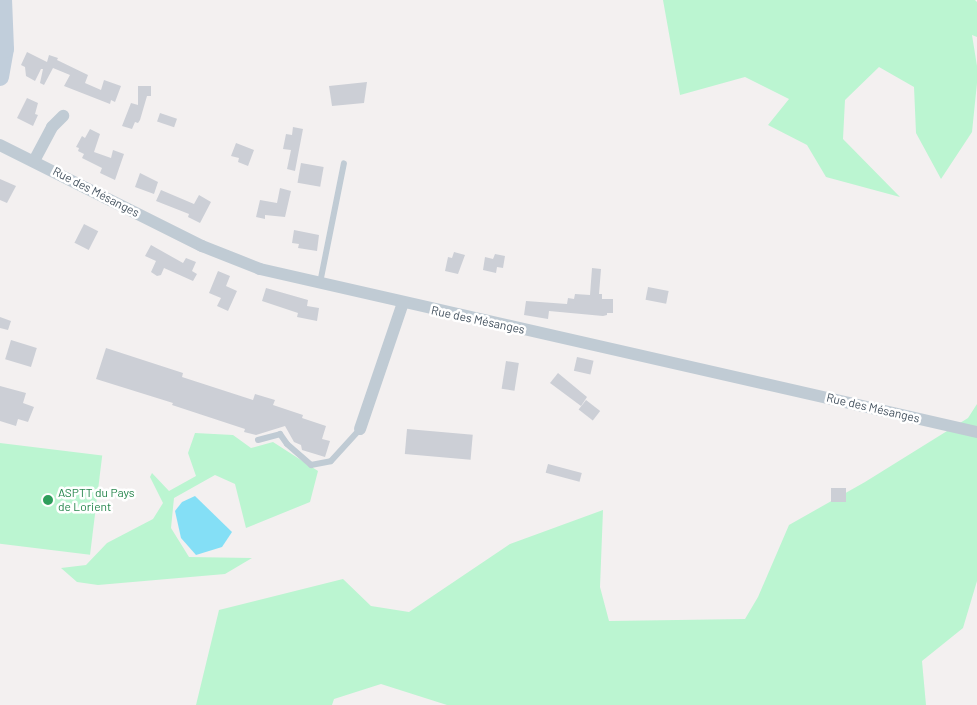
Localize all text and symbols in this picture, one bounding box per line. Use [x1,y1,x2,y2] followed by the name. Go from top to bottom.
[50,164,142,220] street label: Rue des Mésanges
[430,303,526,337] street label: Rue des Mésanges
[825,390,921,426] street label: Rue des Mésanges
[58,486,134,514] place label: ASPTT du Pays de Lorient
[42,494,54,506] marker: ASPTT du Pays de Lorient

